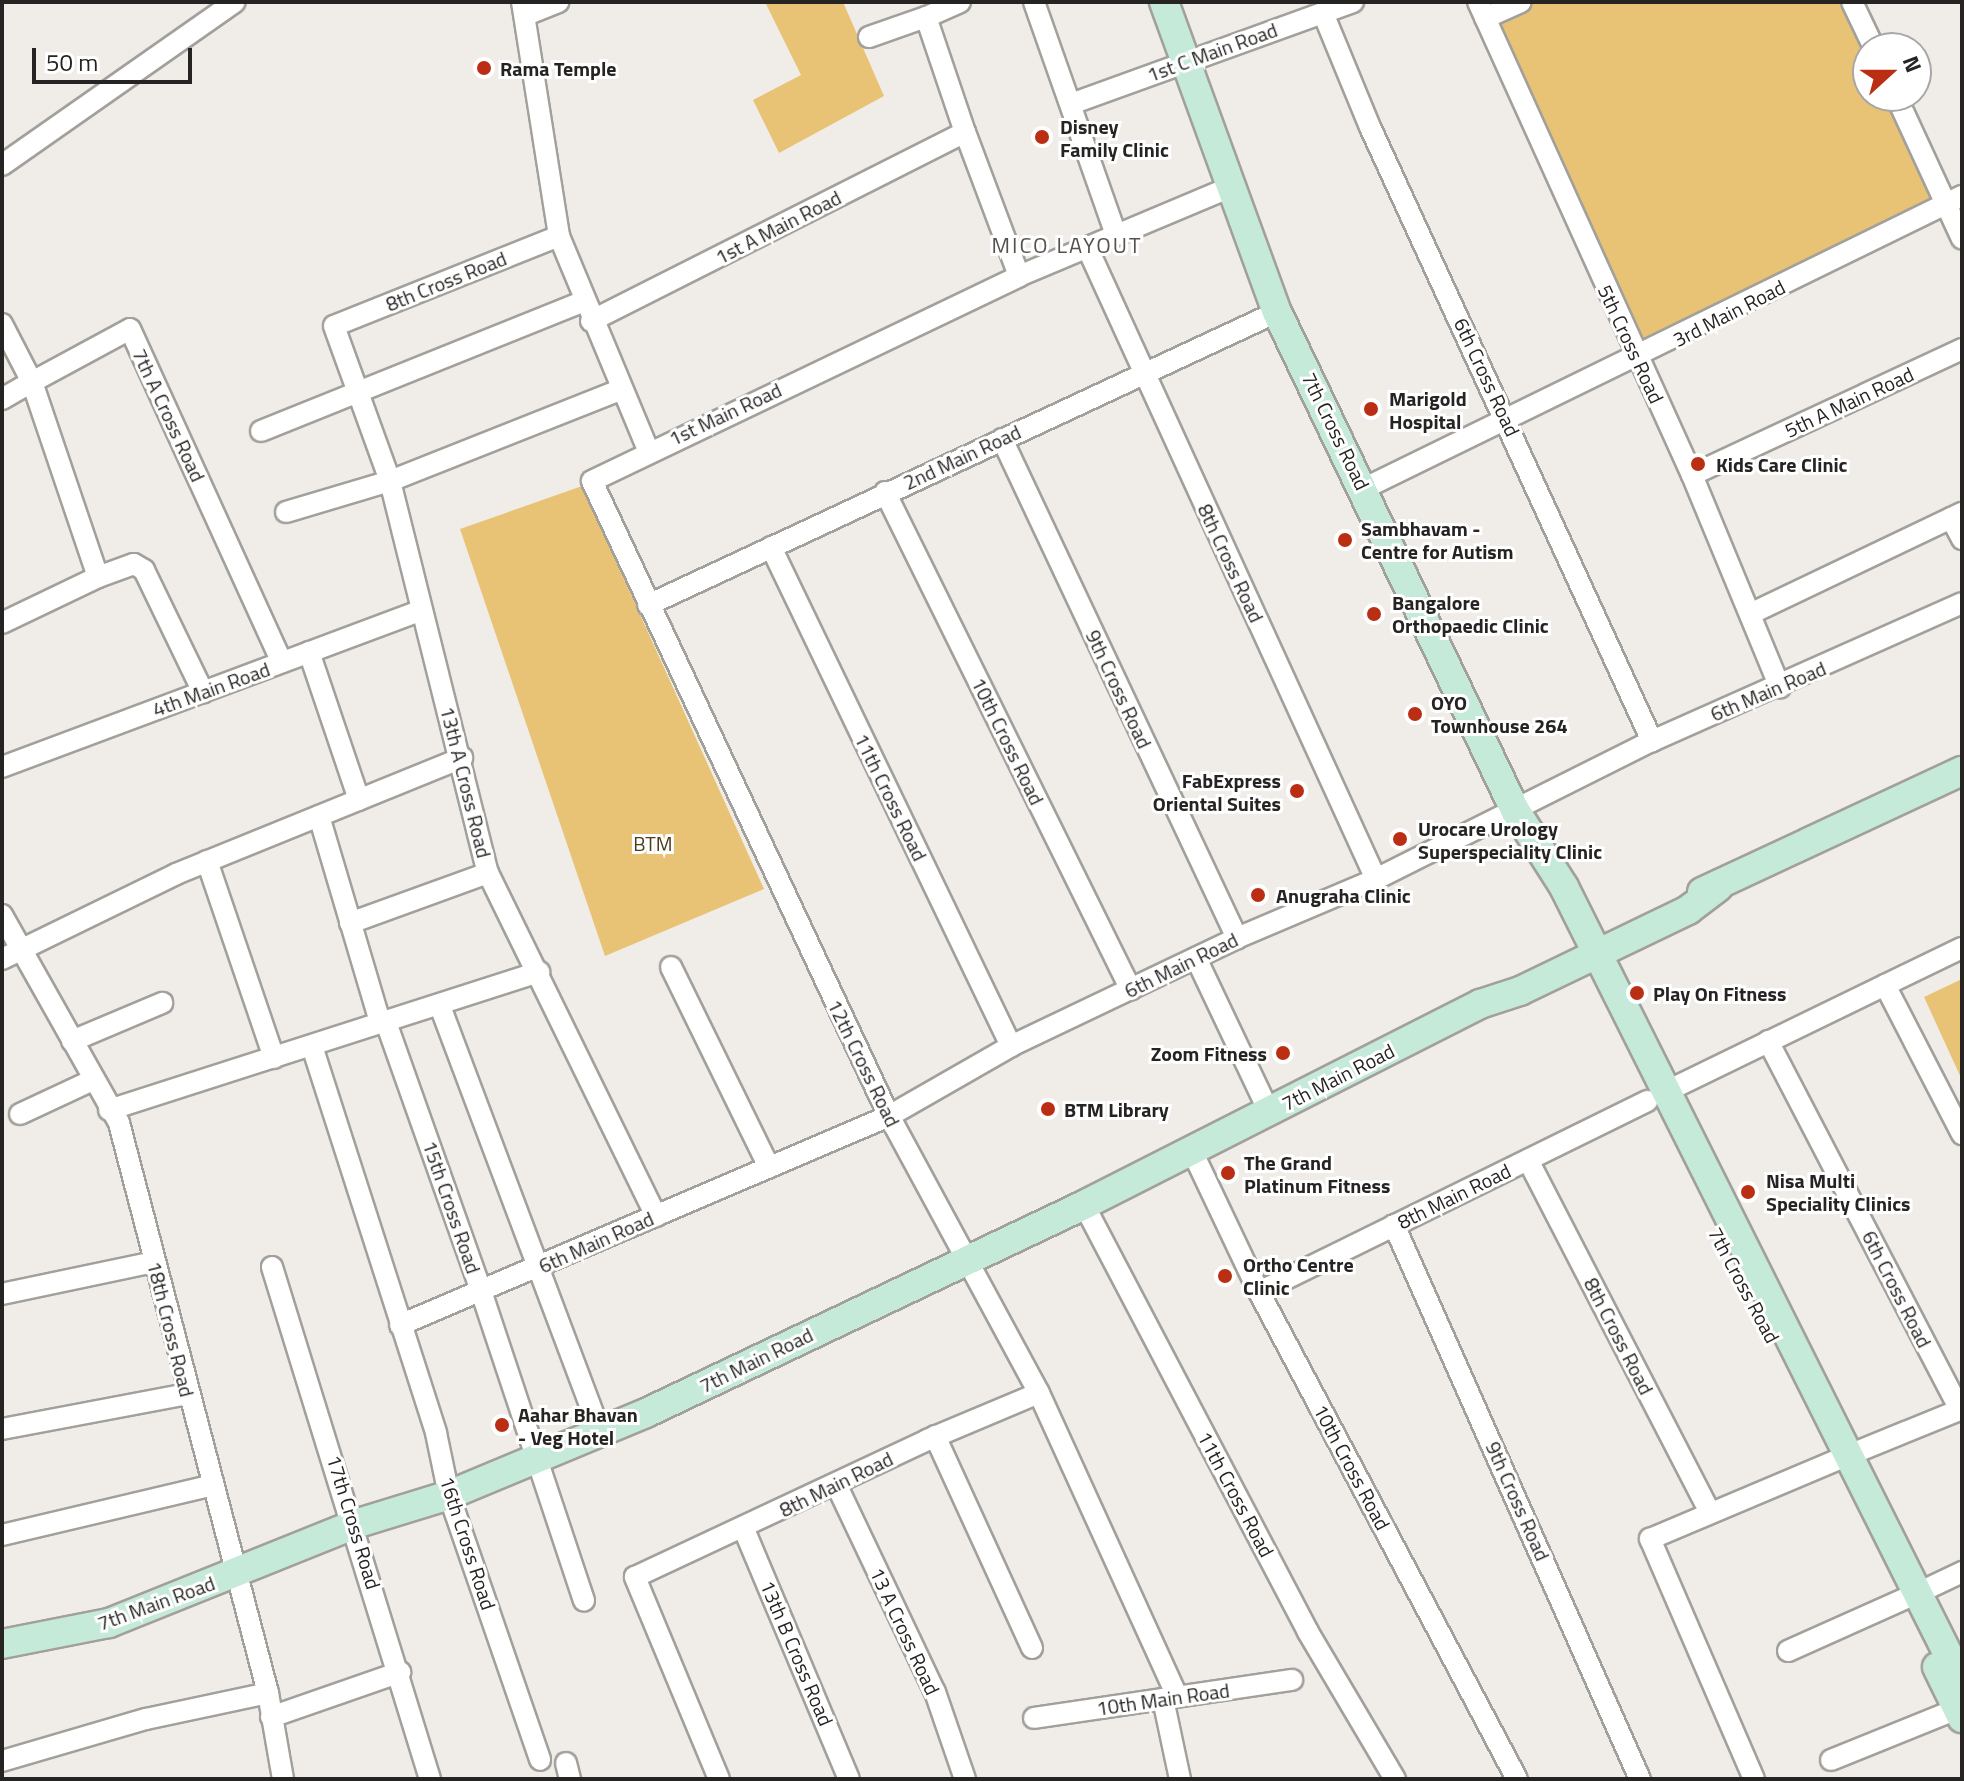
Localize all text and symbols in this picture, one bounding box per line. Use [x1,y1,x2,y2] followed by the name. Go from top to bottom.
[1144,17,1280,87] street label: 1st C Main Road
[36,32,196,82] scale bar
[1852,32,1932,112] north arrow
[46,44,98,80] text: 50 m
[1894,51,1931,77] text: N
[500,56,617,80] place label: Rama Temple
[475,59,493,77] marker: Rama Temple
[1060,114,1169,161] place label: Disney Family Clinic
[1031,126,1053,148] marker: Disney Family Clinic
[711,185,845,269] street label: 1st A Main Road
[991,233,1143,259] district label: MICO LAYOUT
[382,246,510,316] street label: 8th Cross Road
[1669,275,1789,351] street label: 3rd Main Road
[1593,281,1669,407] street label: 5th Cross Road
[1449,314,1525,440] street label: 6th Cross Road
[128,345,210,485] street label: 7th A Cross Road
[1781,362,1917,442] street label: 5th A Main Road
[1297,368,1375,494] street label: 7th Cross Road
[665,377,785,451] street label: 1st Main Road
[1389,386,1467,433] place label: Marigold Hospital
[1360,398,1382,420] marker: Marigold Hospital
[900,419,1024,495] street label: 2nd Main Road
[1716,452,1848,476] place label: Kids Care Clinic
[1687,453,1709,475] marker: Kids Care Clinic
[1193,500,1269,626] street label: 8th Cross Road
[1361,516,1514,563] place label: Sambhavam - Centre for Autism
[1336,531,1354,549] marker: Sambhavam - Centre for Autism
[1392,590,1549,637] place label: Bangalore Orthopaedic Clinic
[1363,603,1385,625] marker: Bangalore Orthopaedic Clinic
[1081,626,1157,752] street label: 9th Cross Road
[1707,656,1829,726] street label: 6th Main Road
[149,657,273,721] street label: 4th Main Road
[967,673,1049,809] street label: 10th Cross Road
[1431,690,1568,737] place label: OYO Townhouse 264
[436,704,496,860] street label: 13th A Cross Road
[1406,705,1424,723] marker: OYO Townhouse 264
[850,729,932,865] street label: 11th Cross Road
[1153,768,1281,815] place label: FabExpress Oriental Suites
[1288,782,1306,800] marker: FabExpress Oriental Suites
[1418,816,1602,863] place label: Urocare Urology Superspeciality Clinic
[1389,828,1411,850] marker: Urocare Urology Superspeciality Clinic
[633,831,673,855] park label: BTM
[1276,883,1411,907] place label: Anugraha Clinic
[1247,884,1269,906] marker: Anugraha Clinic
[1120,927,1242,1003] street label: 6th Main Road
[1653,981,1786,1005] place label: Play On Fitness
[1628,984,1646,1002] marker: Play On Fitness
[823,995,905,1131] street label: 12th Cross Road
[1278,1038,1398,1116] street label: 7th Main Road
[1151,1041,1267,1065] place label: Zoom Fitness
[1274,1044,1292,1062] marker: Zoom Fitness
[1064,1097,1169,1121] place label: BTM Library
[1039,1100,1057,1118] marker: BTM Library
[418,1137,486,1277] street label: 15th Cross Road
[1244,1150,1390,1197] place label: The Grand Platinum Fitness
[1393,1158,1515,1234] street label: 8th Main Road
[1219,1164,1237,1182] marker: The Grand Platinum Fitness
[1766,1168,1910,1215] place label: Nisa Multi Speciality Clinics
[1737,1181,1759,1203] marker: Nisa Multi Speciality Clinics
[535,1206,657,1278] street label: 6th Main Road
[1703,1223,1785,1347] street label: 7th Cross Road
[1857,1227,1937,1351] street label: 6th Cross Road
[1243,1252,1354,1299] place label: Ortho Centre Clinic
[143,1259,199,1399] street label: 18th Cross Road
[1214,1265,1236,1287] marker: Ortho Centre Clinic
[1579,1274,1659,1398] street label: 8th Cross Road
[695,1322,817,1398] street label: 7th Main Road
[1309,1400,1395,1534] street label: 10th Cross Road
[518,1402,638,1449] place label: Aahar Bhavan - Veg Hotel
[493,1416,511,1434] marker: Aahar Bhavan - Veg Hotel
[1193,1427,1279,1561] street label: 11th Cross Road
[1481,1438,1555,1564] street label: 9th Cross Road
[775,1446,897,1522] street label: 8th Main Road
[322,1452,386,1592] street label: 17th Cross Road
[435,1473,501,1613] street label: 16th Cross Road
[865,1564,945,1698] street label: 13 A Cross Road
[94,1571,218,1635] street label: 7th Main Road
[756,1577,838,1729] street label: 13th B Cross Road
[1095,1678,1231,1720] street label: 10th Main Road

